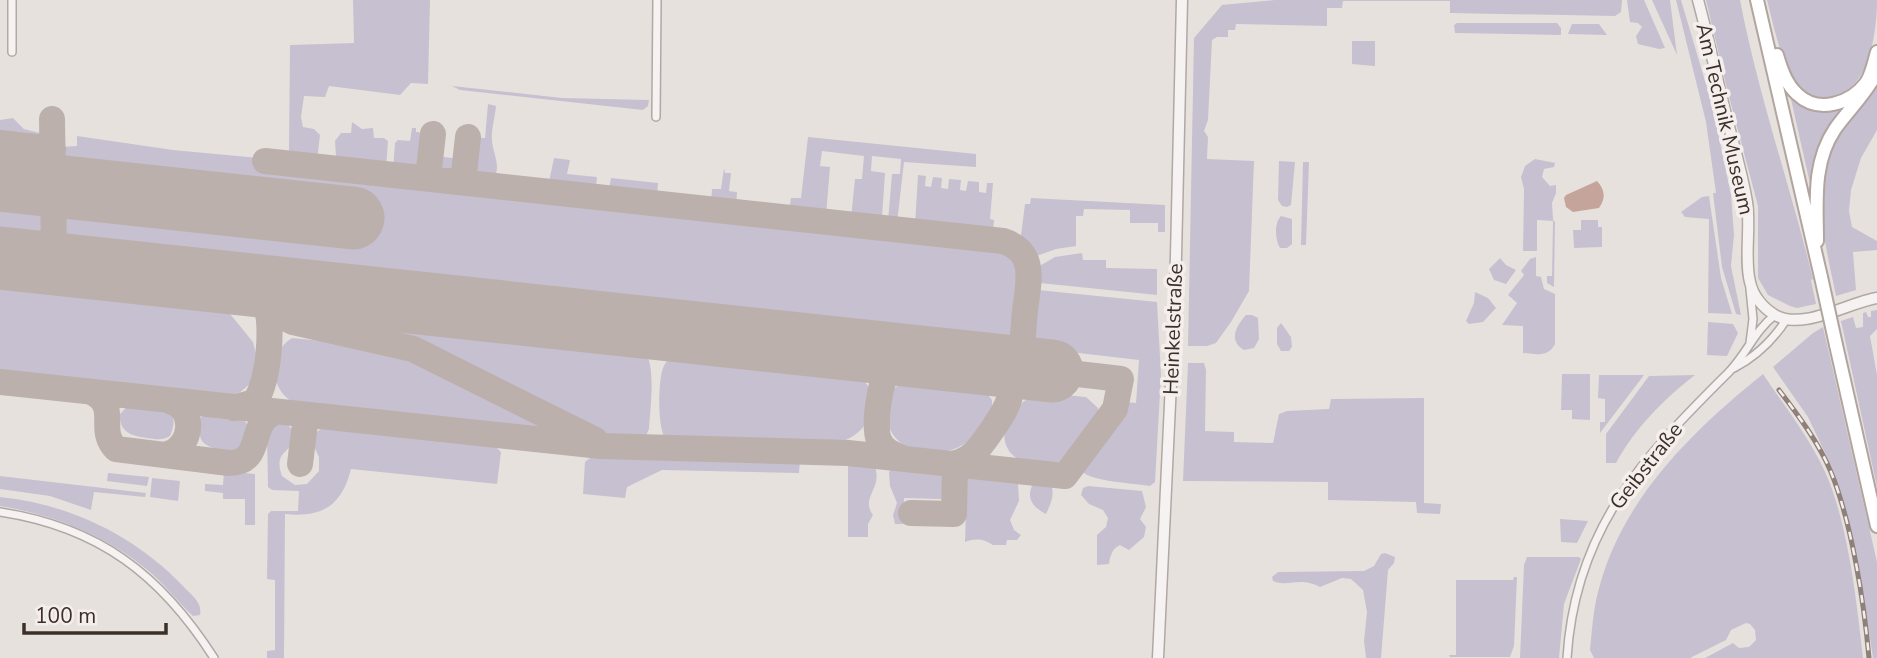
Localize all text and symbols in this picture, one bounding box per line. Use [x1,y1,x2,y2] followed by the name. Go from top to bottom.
[1689,20,1761,218] street label: Am Technik Museum
[1157,263,1189,395] street label: Heinkelstraße
[1603,417,1689,515] street label: Geibstraße
[24,592,166,636] scale bar
[35,602,96,630] text: 100 m

